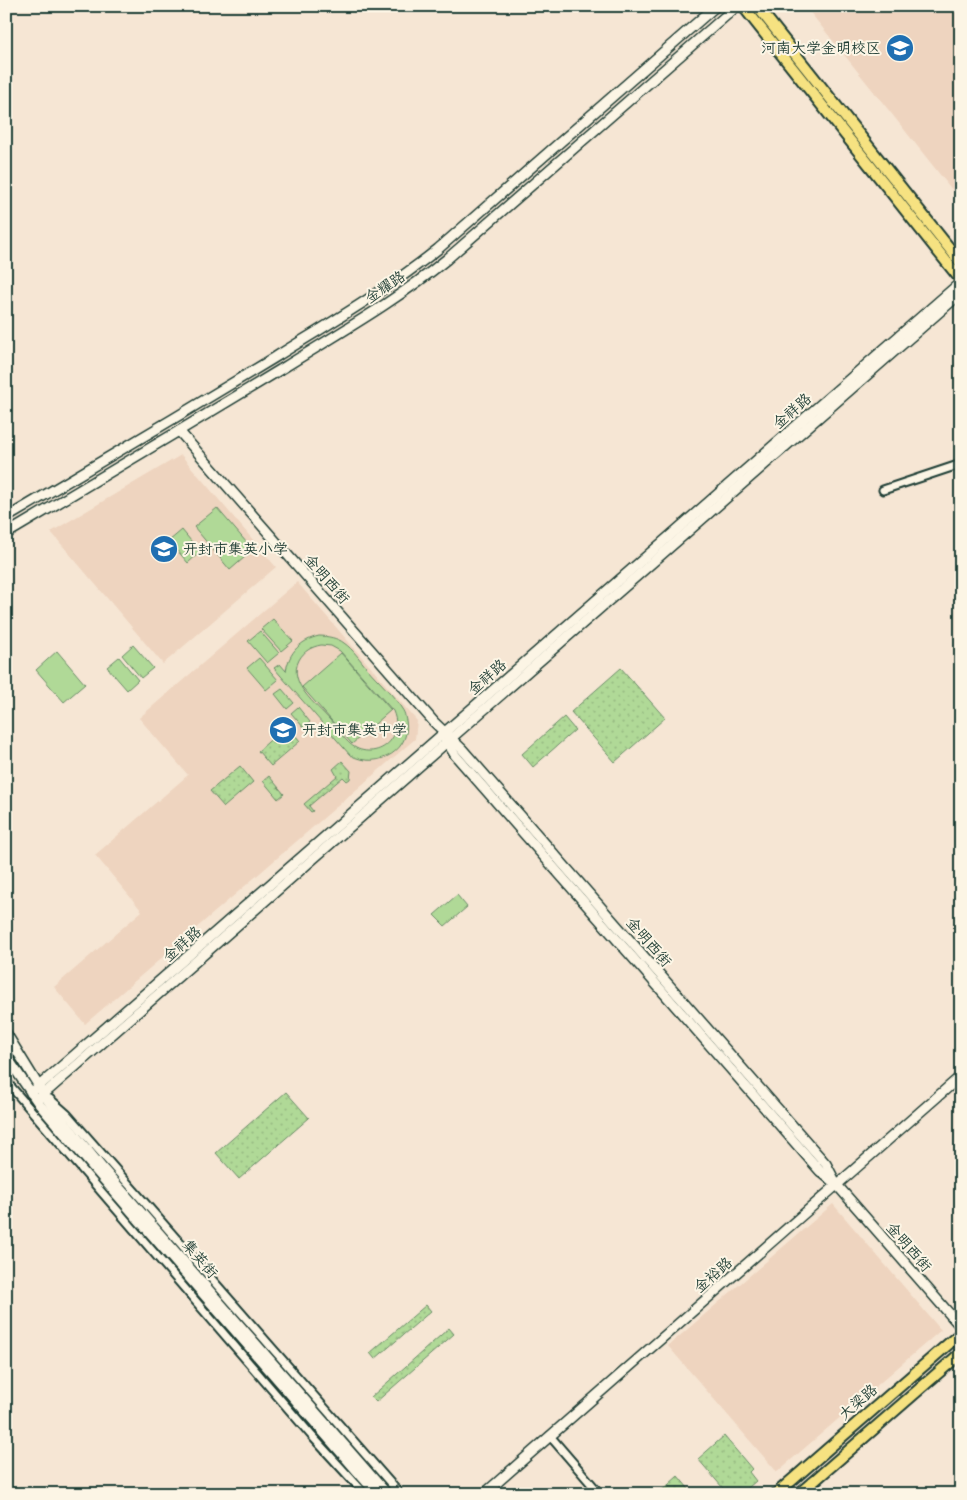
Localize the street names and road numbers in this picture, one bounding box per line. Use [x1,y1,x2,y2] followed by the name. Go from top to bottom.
[361,266,409,308] street label: 金耀路
[768,389,816,433] street label: 金祥路
[300,550,354,608] street label: 金明西街
[463,655,511,699] street label: 金祥路
[622,913,676,971] street label: 金明西街
[158,922,206,966] street label: 金祥路
[882,1218,936,1276] street label: 金明西街
[178,1235,222,1283] street label: 集英街
[689,1253,737,1297] street label: 金裕路
[834,1380,882,1424] street label: 大梁路

